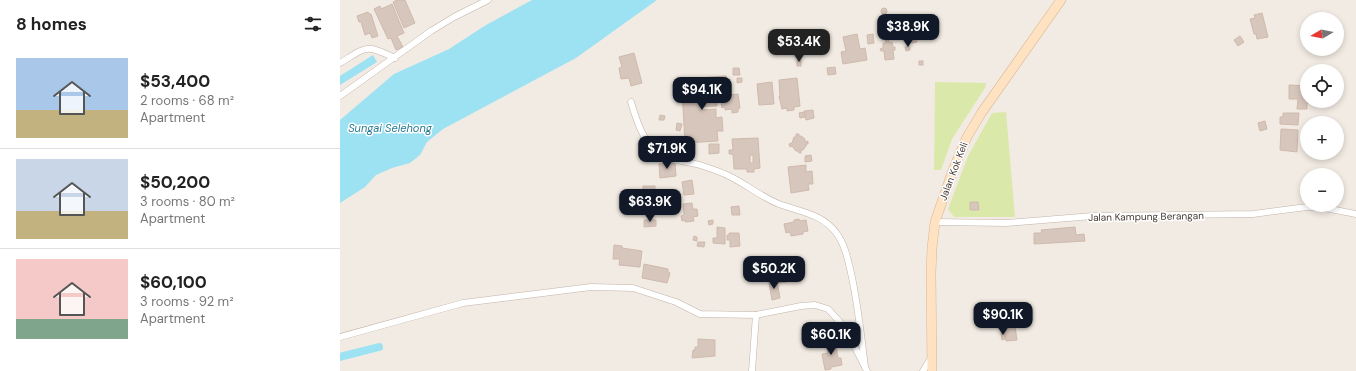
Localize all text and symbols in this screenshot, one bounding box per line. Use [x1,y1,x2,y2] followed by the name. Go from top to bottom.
[1300,12,1344,56] north arrow
[1300,12,1344,212] map controls
[16,13,87,35] text: 8 homes
[302,13,324,35] icon: filters
[875,14,941,48] pin: $38.9K
[886,18,930,35] text: $38.9K
[766,29,832,63] pin: $53.4K
[777,33,821,50] text: $53.4K
[1300,64,1344,108] button: locate
[140,70,210,92] text: $53,400
[48,74,96,122] icon: home
[669,77,735,111] pin: $94.1K
[682,81,722,98] text: $94.1K
[140,92,234,109] text: 2 rooms · 68 m²
[140,109,205,126] text: Apartment
[1300,116,1344,160] button: +
[348,121,433,135] water label: Sungai Selehong
[634,136,700,170] pin: $71.9K
[647,140,687,157] text: $71.9K
[936,140,971,202] street label: Jalan Kok Keli
[1300,168,1344,212] button: −
[140,171,210,193] text: $50,200
[48,175,96,223] icon: home
[617,189,683,223] pin: $63.9K
[140,193,235,210] text: 3 rooms · 80 m²
[628,193,672,210] text: $63.9K
[1088,209,1204,224] street label: Jalan Kampung Berangan
[140,210,205,227] text: Apartment
[741,256,807,290] pin: $50.2K
[752,260,796,277] text: $50.2K
[140,271,207,293] text: $60,100
[48,275,96,323] icon: home
[140,293,233,310] text: 3 rooms · 92 m²
[970,302,1036,336] pin: $90.1K
[983,306,1023,323] text: $90.1K
[140,310,205,327] text: Apartment
[798,322,864,356] pin: $60.1K
[811,326,851,343] text: $60.1K

